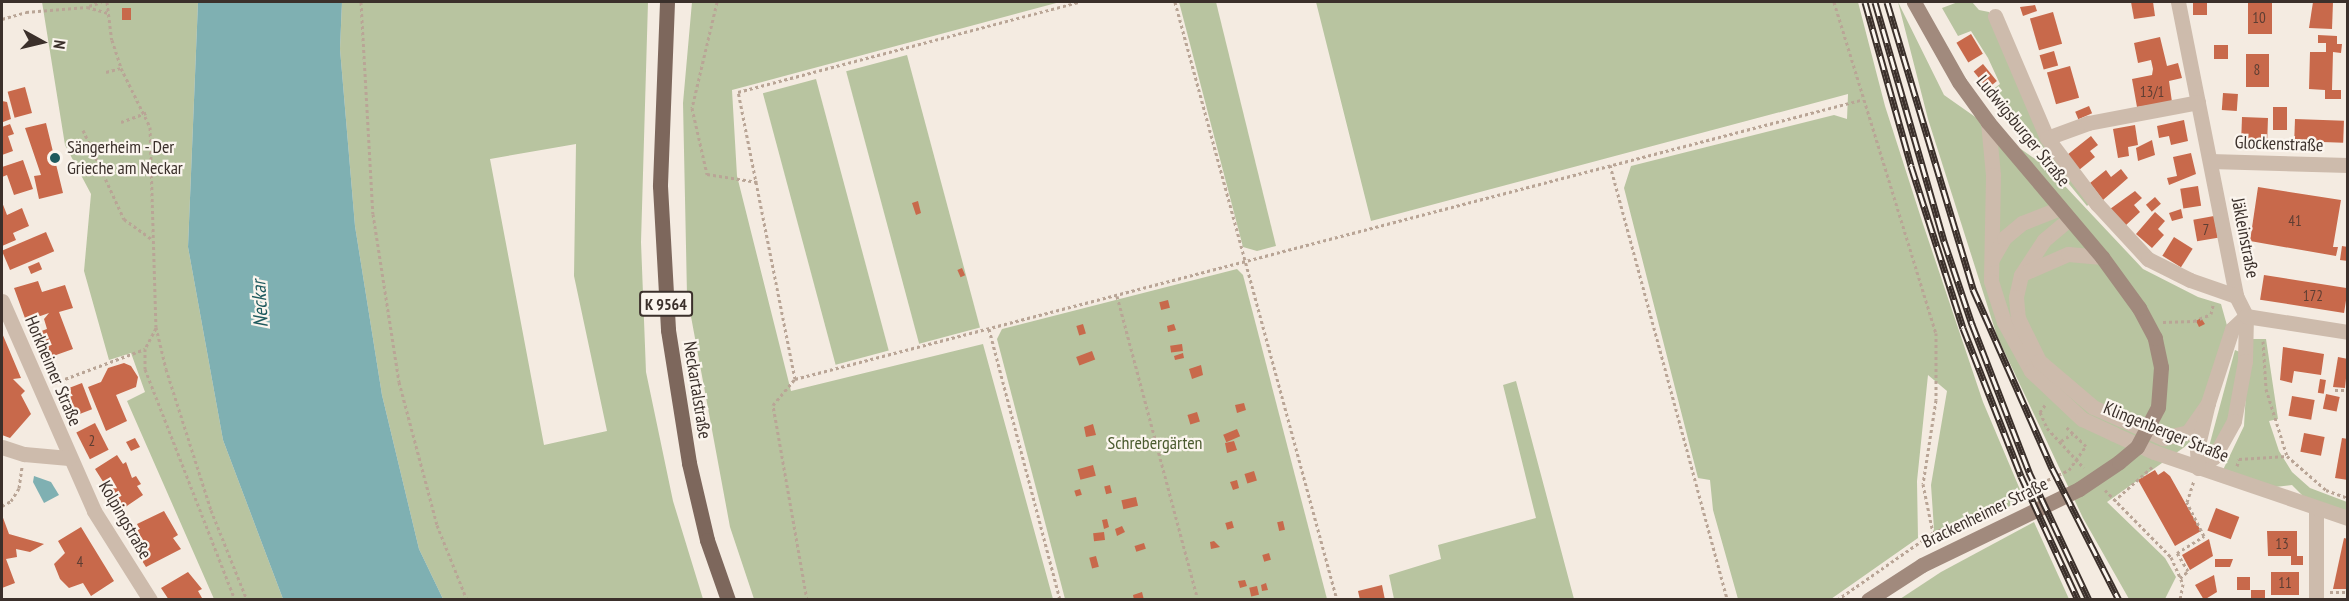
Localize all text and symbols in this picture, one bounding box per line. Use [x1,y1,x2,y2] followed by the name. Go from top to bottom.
[2252,9,2266,27] house number: 10
[12,12,72,72] north arrow
[49,39,70,50] text: N
[2254,61,2260,79] house number: 8
[1972,71,2074,191] street label: Ludwigsburger Straße
[2140,83,2164,101] house number: 13/1
[2234,132,2324,156] street label: Glockenstraße
[67,137,183,180] place label: Sängerheim - Der Grieche am Neckar
[48,151,62,165] marker: Sängerheim - Der Grieche am Neckar
[2227,196,2263,280] street label: Jäkleinstraße
[2288,212,2302,230] house number: 41
[2203,221,2209,239] house number: 7
[247,280,273,328] water label: Neckar
[2303,287,2323,305] house number: 172
[638,291,694,317] road number: K 9564
[20,313,86,429] street label: Horkheimer Straße
[679,340,715,440] street label: Neckartalstraße
[2100,397,2232,467] street label: Klingenberger Straße
[89,432,95,450] house number: 2
[1107,432,1203,454] park label: Schrebergärten
[1919,473,2051,553] street label: Brackenheimer Straße
[94,477,156,563] street label: Kolpingstraße
[2275,535,2289,553] house number: 13
[77,553,83,571] house number: 4
[2278,574,2292,592] house number: 11

